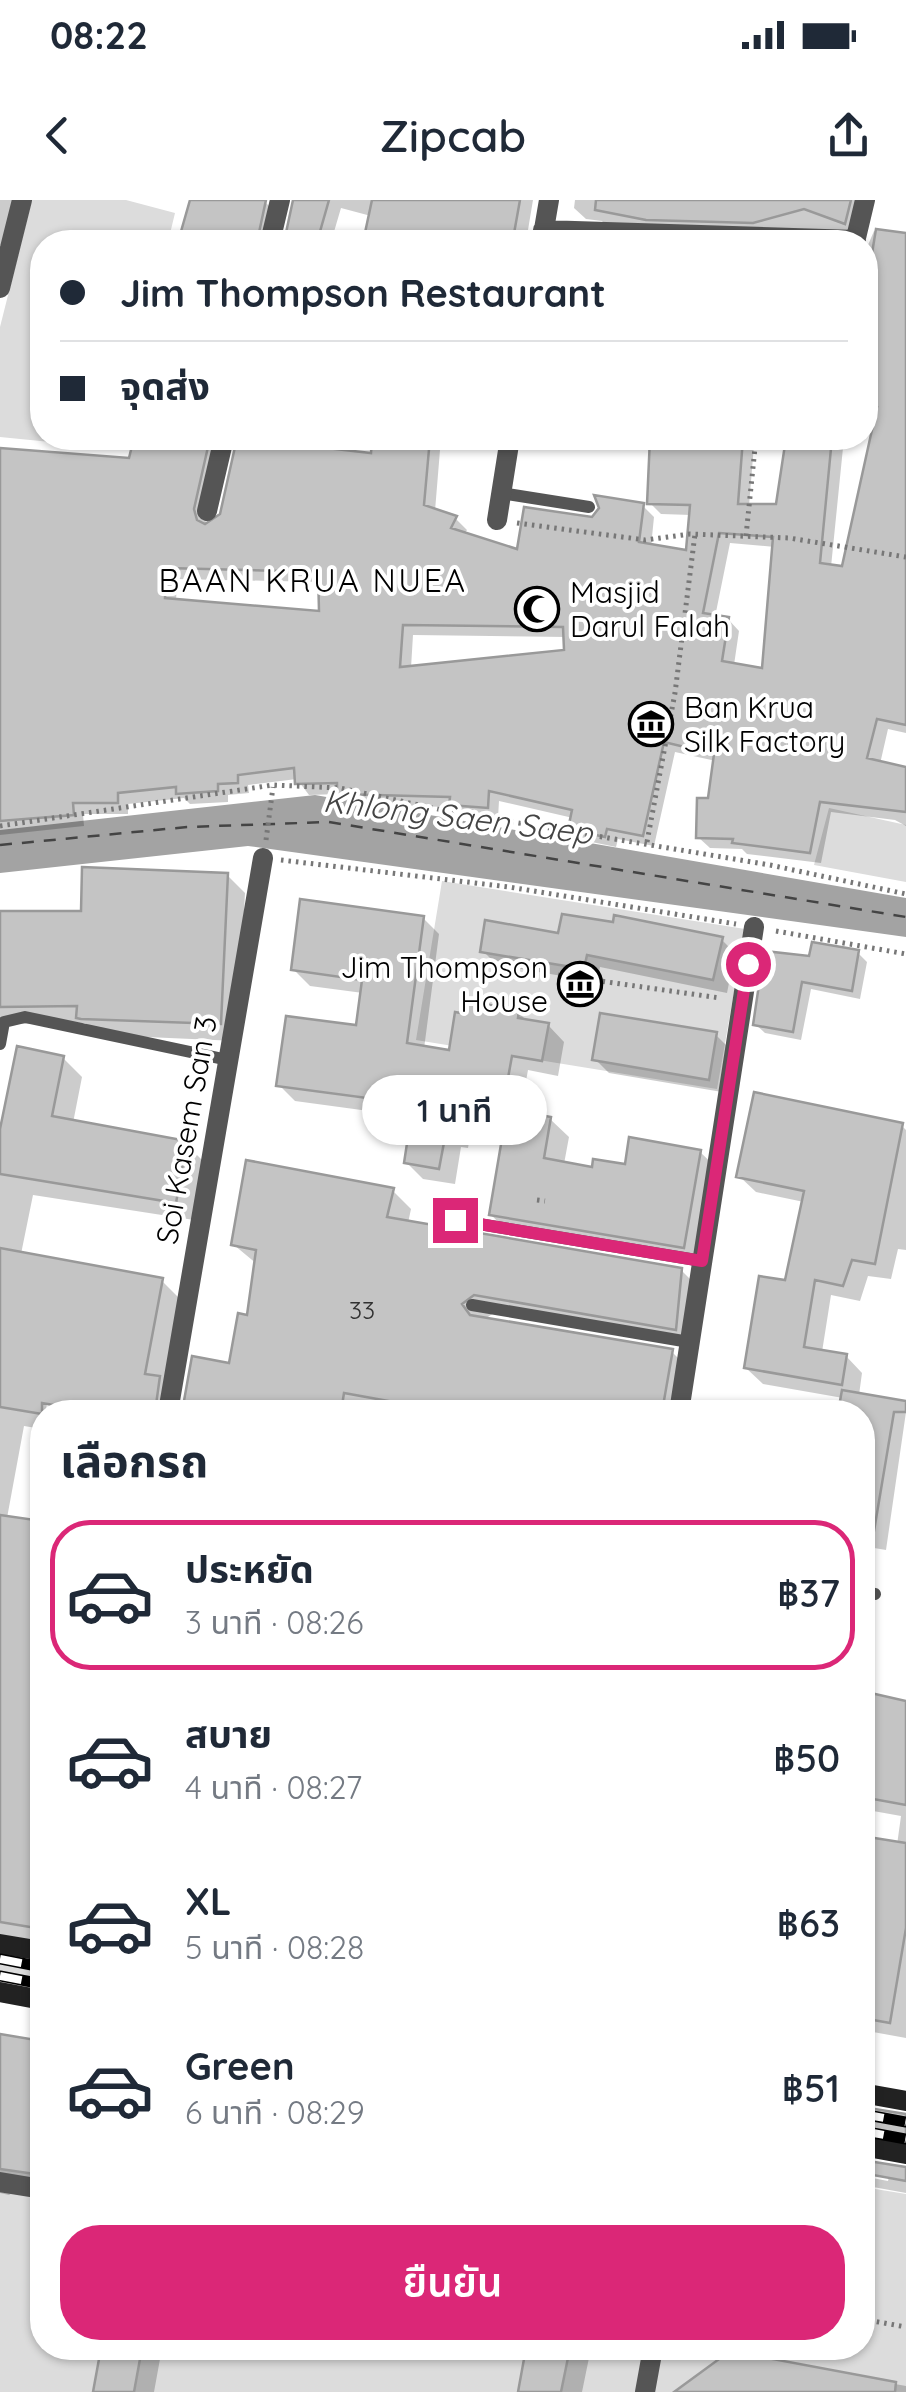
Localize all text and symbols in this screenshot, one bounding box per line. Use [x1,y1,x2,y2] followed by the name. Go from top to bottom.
[50,11,148,59] text: 08:22
[380,107,526,163] text: Zipcab
[30,108,85,163] icon: back
[821,108,876,163] icon: share
[120,269,606,317] text: Jim Thompson Restaurant
[120,362,210,410] text: จุดส่ง
[158,560,468,600] district label: BAAN KRUA NUEA
[570,573,730,645] place label: Masjid Darul Falah
[514,586,560,632] mosque icon: Masjid Darul Falah
[684,688,845,760] place label: Ban Krua Silk Factory
[628,701,674,747] museum icon: Ban Krua Silk Factory
[321,780,596,853] water label: Khlong Saen Saep
[726,942,771,987] route start
[341,948,548,1020] place label: Jim Thompson House
[557,961,603,1007] museum icon: Jim Thompson House
[147,1013,225,1247] street label: Soi Kasem San 3
[362,1075,548,1145] callout: 1 นาที
[417,1090,492,1130] text: 1 นาที
[433,1198,478,1243] route end
[349,1294,375,1325] house number: 33
[60,1432,208,1488] text: เลือกรถ
[185,1545,314,1593] text: ประหยัด
[65,1550,155,1640] icon: car
[777,1569,840,1617] text: ฿37
[185,1602,364,1642] text: 3 นาที · 08:26
[185,1710,272,1758] text: สบาย
[65,1715,155,1805] icon: car
[773,1734,840,1782] text: ฿50
[185,1767,362,1807] text: 4 นาที · 08:27
[185,1877,231,1925] text: XL
[65,1880,155,1970] icon: car
[777,1899,840,1947] text: ฿63
[185,1927,364,1967] text: 5 นาที · 08:28
[185,2042,295,2090] text: Green
[65,2045,155,2135] icon: car
[782,2064,840,2112] text: ฿51
[185,2092,365,2132] text: 6 นาที · 08:29
[60,2225,845,2340] button: ยืนยัน

